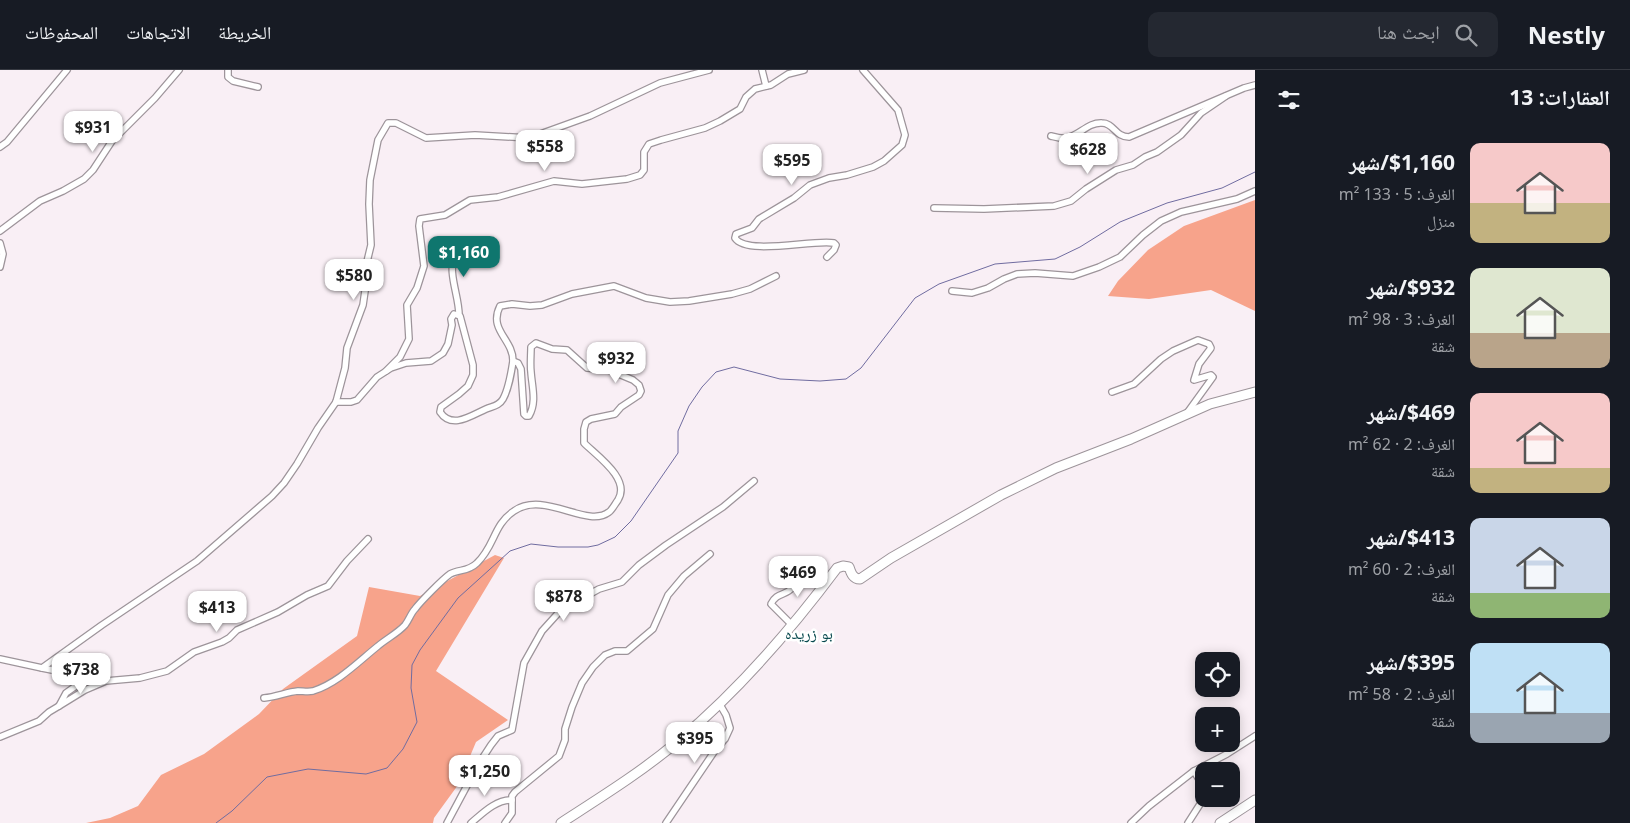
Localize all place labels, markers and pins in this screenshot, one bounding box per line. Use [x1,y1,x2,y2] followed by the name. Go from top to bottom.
[63,111,123,153] pin: $931
[515,129,575,172] pin: $558
[1058,132,1118,175] pin: $628
[762,144,822,186] pin: $595
[423,236,505,278] pin: $1,160
[324,258,384,301] pin: $580
[586,342,646,384] pin: $932
[768,556,828,598] pin: $469
[534,580,594,622] pin: $878
[187,590,247,633] pin: $413
[51,652,111,695] pin: $738
[665,722,725,764] pin: $395
[444,754,526,797] pin: $1,250

